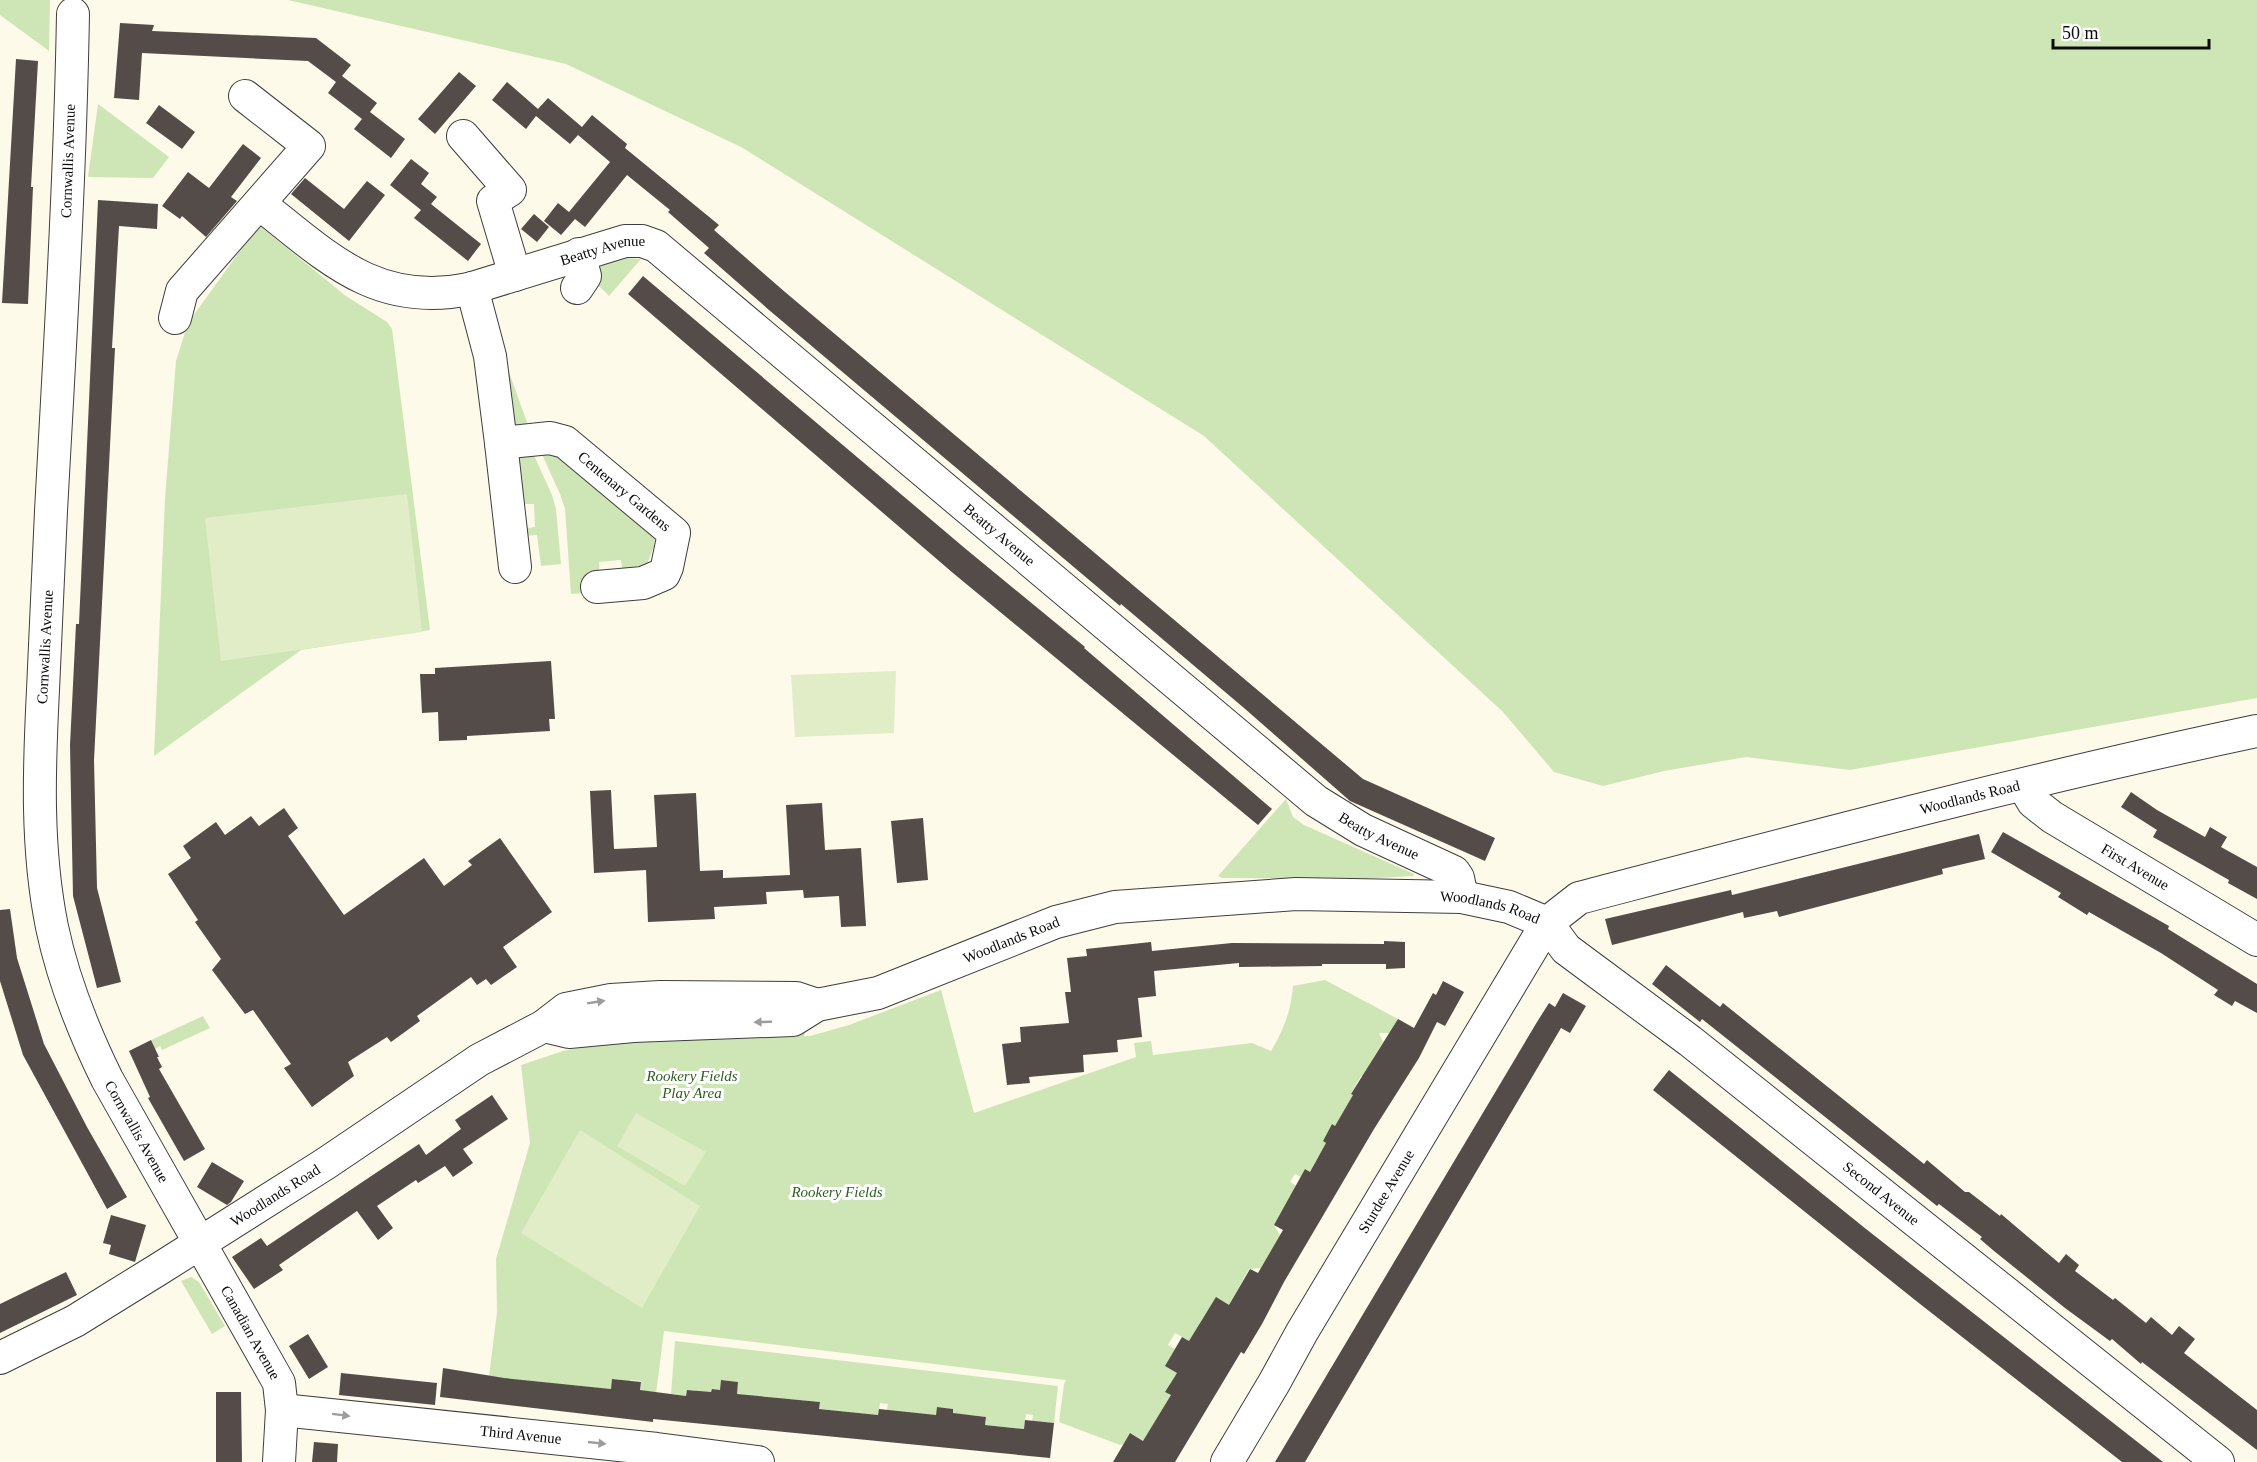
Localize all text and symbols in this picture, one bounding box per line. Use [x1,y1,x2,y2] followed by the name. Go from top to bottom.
[2053,12,2209,50] scale bar
[2062,23,2099,43] text: 50 m
[58,103,78,218] street label: Cornwallis Avenue
[558,233,646,269] street label: Beatty Avenue
[575,448,674,535] street label: Centenary Gardens
[961,500,1038,569] street label: Beatty Avenue
[34,589,56,704] street label: Cornwallis Avenue
[1918,777,2022,817] street label: Woodlands Road
[1336,809,1422,863] street label: Beatty Avenue
[2099,841,2172,894] street label: First Avenue
[1440,889,1543,927] street label: Woodlands Road
[961,913,1062,966] street label: Woodlands Road
[587,997,606,1006] one-way arrow
[754,1018,773,1027] one-way arrow
[645,1068,738,1101] park label: Rookery Fields Play Area
[102,1078,172,1186] street label: Cornwallis Avenue
[1355,1147,1418,1236] street label: Sturdee Avenue
[1840,1158,1923,1229] street label: Second Avenue
[228,1161,323,1230] street label: Woodlands Road
[790,1184,883,1200] park label: Rookery Fields
[218,1283,284,1383] street label: Canadian Avenue
[331,1410,350,1420] one-way arrow
[479,1423,563,1447] street label: Third Avenue
[588,1438,607,1448] one-way arrow

